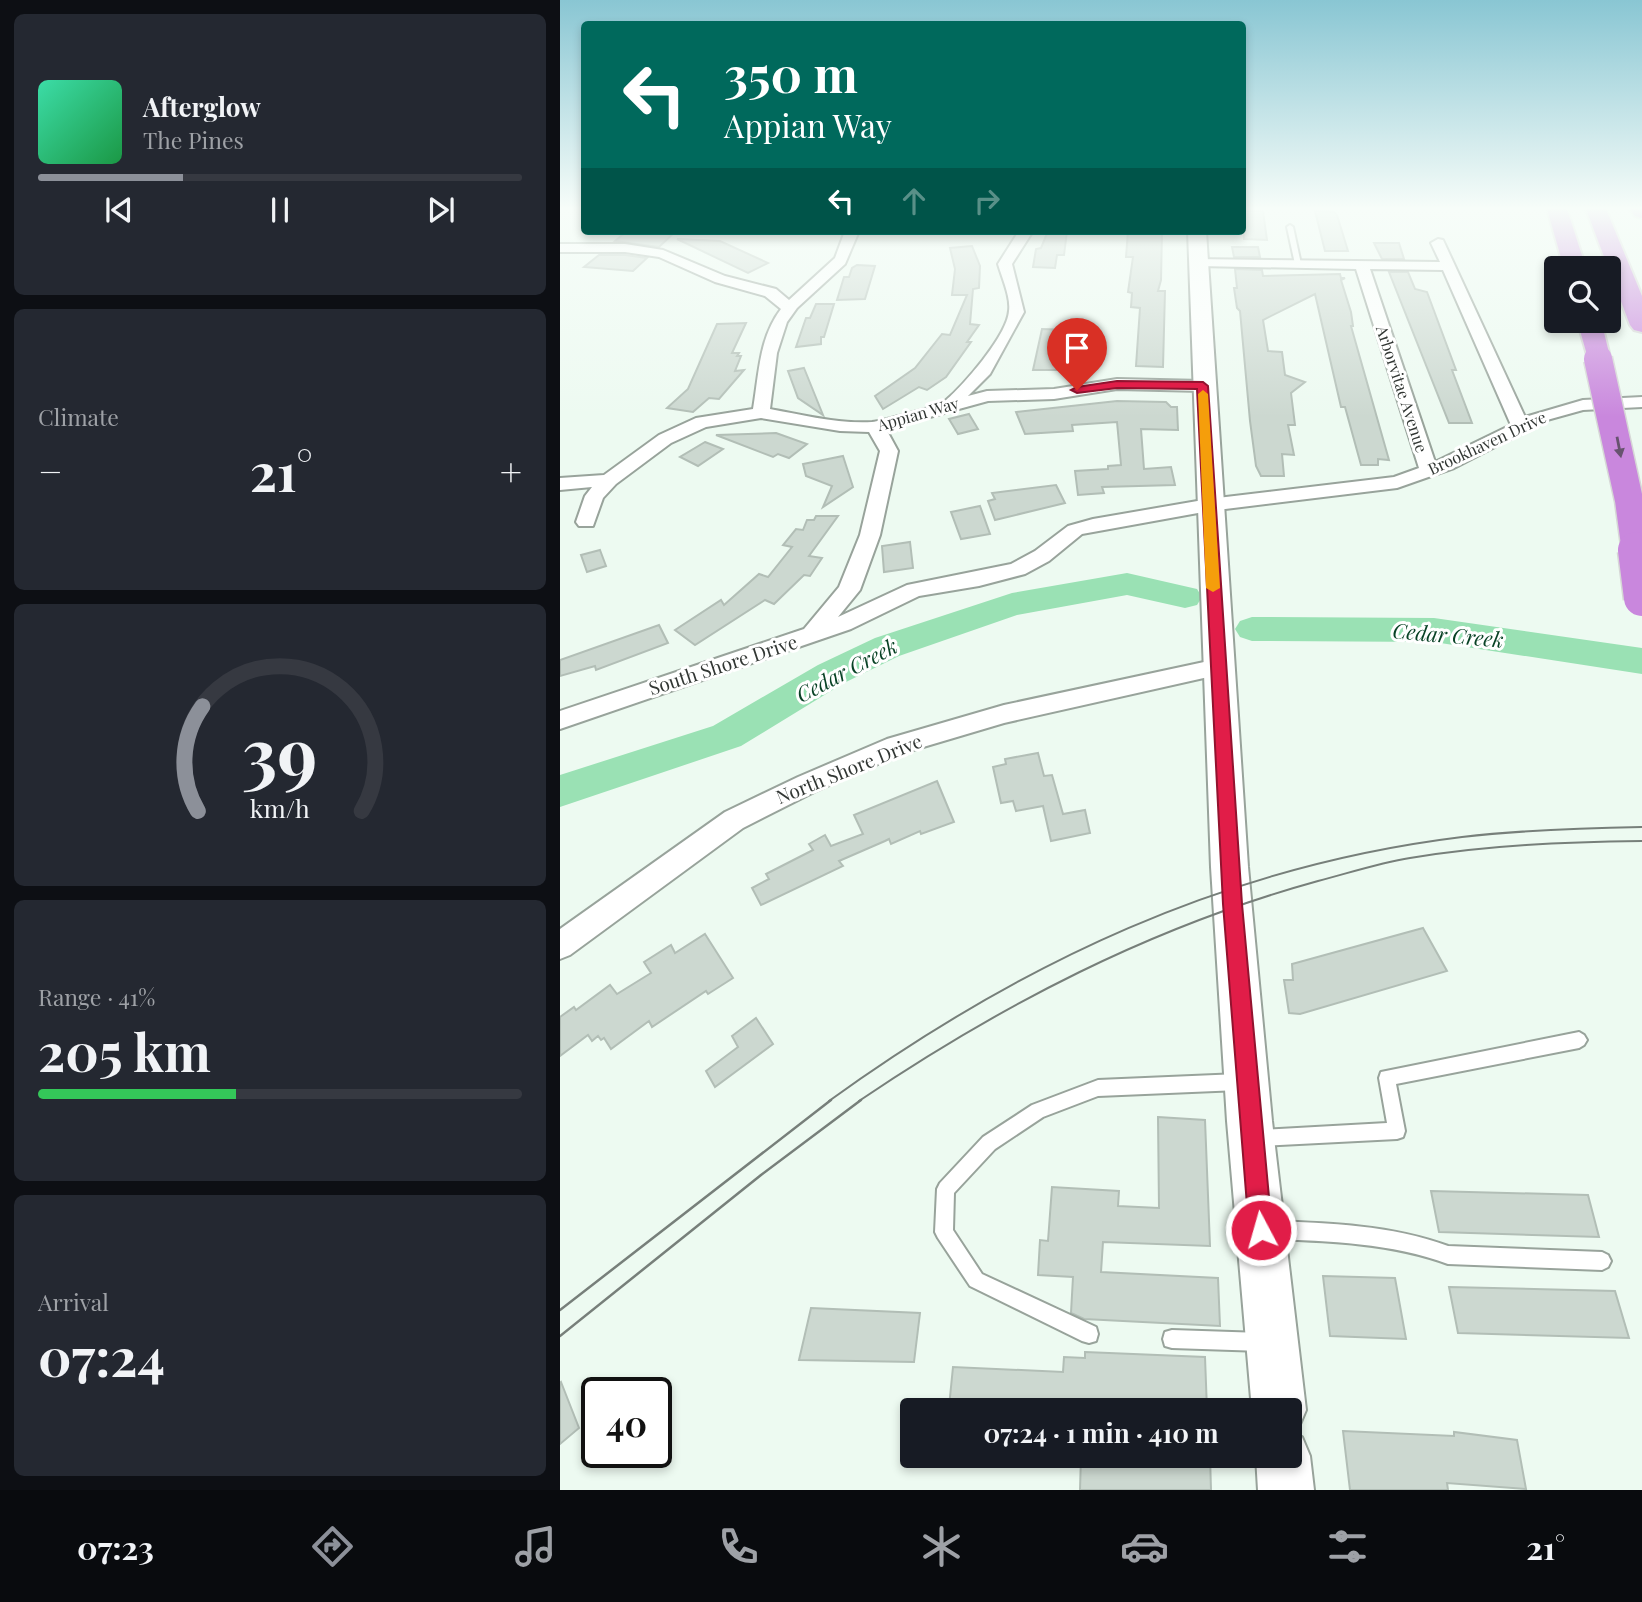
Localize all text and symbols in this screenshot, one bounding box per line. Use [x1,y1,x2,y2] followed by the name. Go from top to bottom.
[724,40,858,105] text: 350 m
[609,49,700,140] icon: left
[143,89,261,124] text: Afterglow
[724,103,892,146] text: Appian Way
[143,124,244,155] text: The Pines
[822,182,860,220] icon: left
[895,182,933,220] icon: ahead
[968,182,1006,220] icon: right
[100,191,138,229] icon: previous
[261,191,299,229] icon: pause
[422,191,460,229] icon: next
[1544,256,1621,333] map controls
[1544,256,1621,333] button: search
[1047,318,1107,390] pin
[1372,322,1433,455] street label: Arborvitae Avenue
[1058,329,1096,367] icon: arrive
[874,392,961,435] street label: Appian Way
[38,401,119,432] text: Climate
[1424,406,1549,479] street label: Brookhaven Drive
[250,436,313,505] text: 21°
[1613,436,1624,458] one-way arrow
[38,445,63,496] text: −
[500,445,522,496] text: +
[1392,615,1505,653] water label: Cedar Creek
[645,628,800,700] street label: South Shore Drive
[790,631,902,708] water label: Cedar Creek
[242,702,318,799] text: 39
[772,727,926,809] street label: North Shore Drive
[250,791,310,824] text: km/h
[38,981,155,1012] text: Range · 41%
[38,1016,211,1085] text: 205 km
[1224,1193,1298,1267] position arrow
[38,1286,109,1317] text: Arrival
[38,1321,165,1390] text: 07:24
[581,1377,672,1468] speed limit sign: 40
[983,1415,1219,1450] text: 07:24 · 1 min · 410 m
[308,1522,357,1571] icon: directions
[511,1522,560,1571] icon: music
[714,1522,763,1571] icon: phone
[917,1522,966,1571] icon: climate
[1120,1522,1169,1571] icon: car
[1323,1522,1372,1571] icon: filters
[77,1525,154,1568] text: 07:23
[1526,1525,1565,1568] text: 21°

